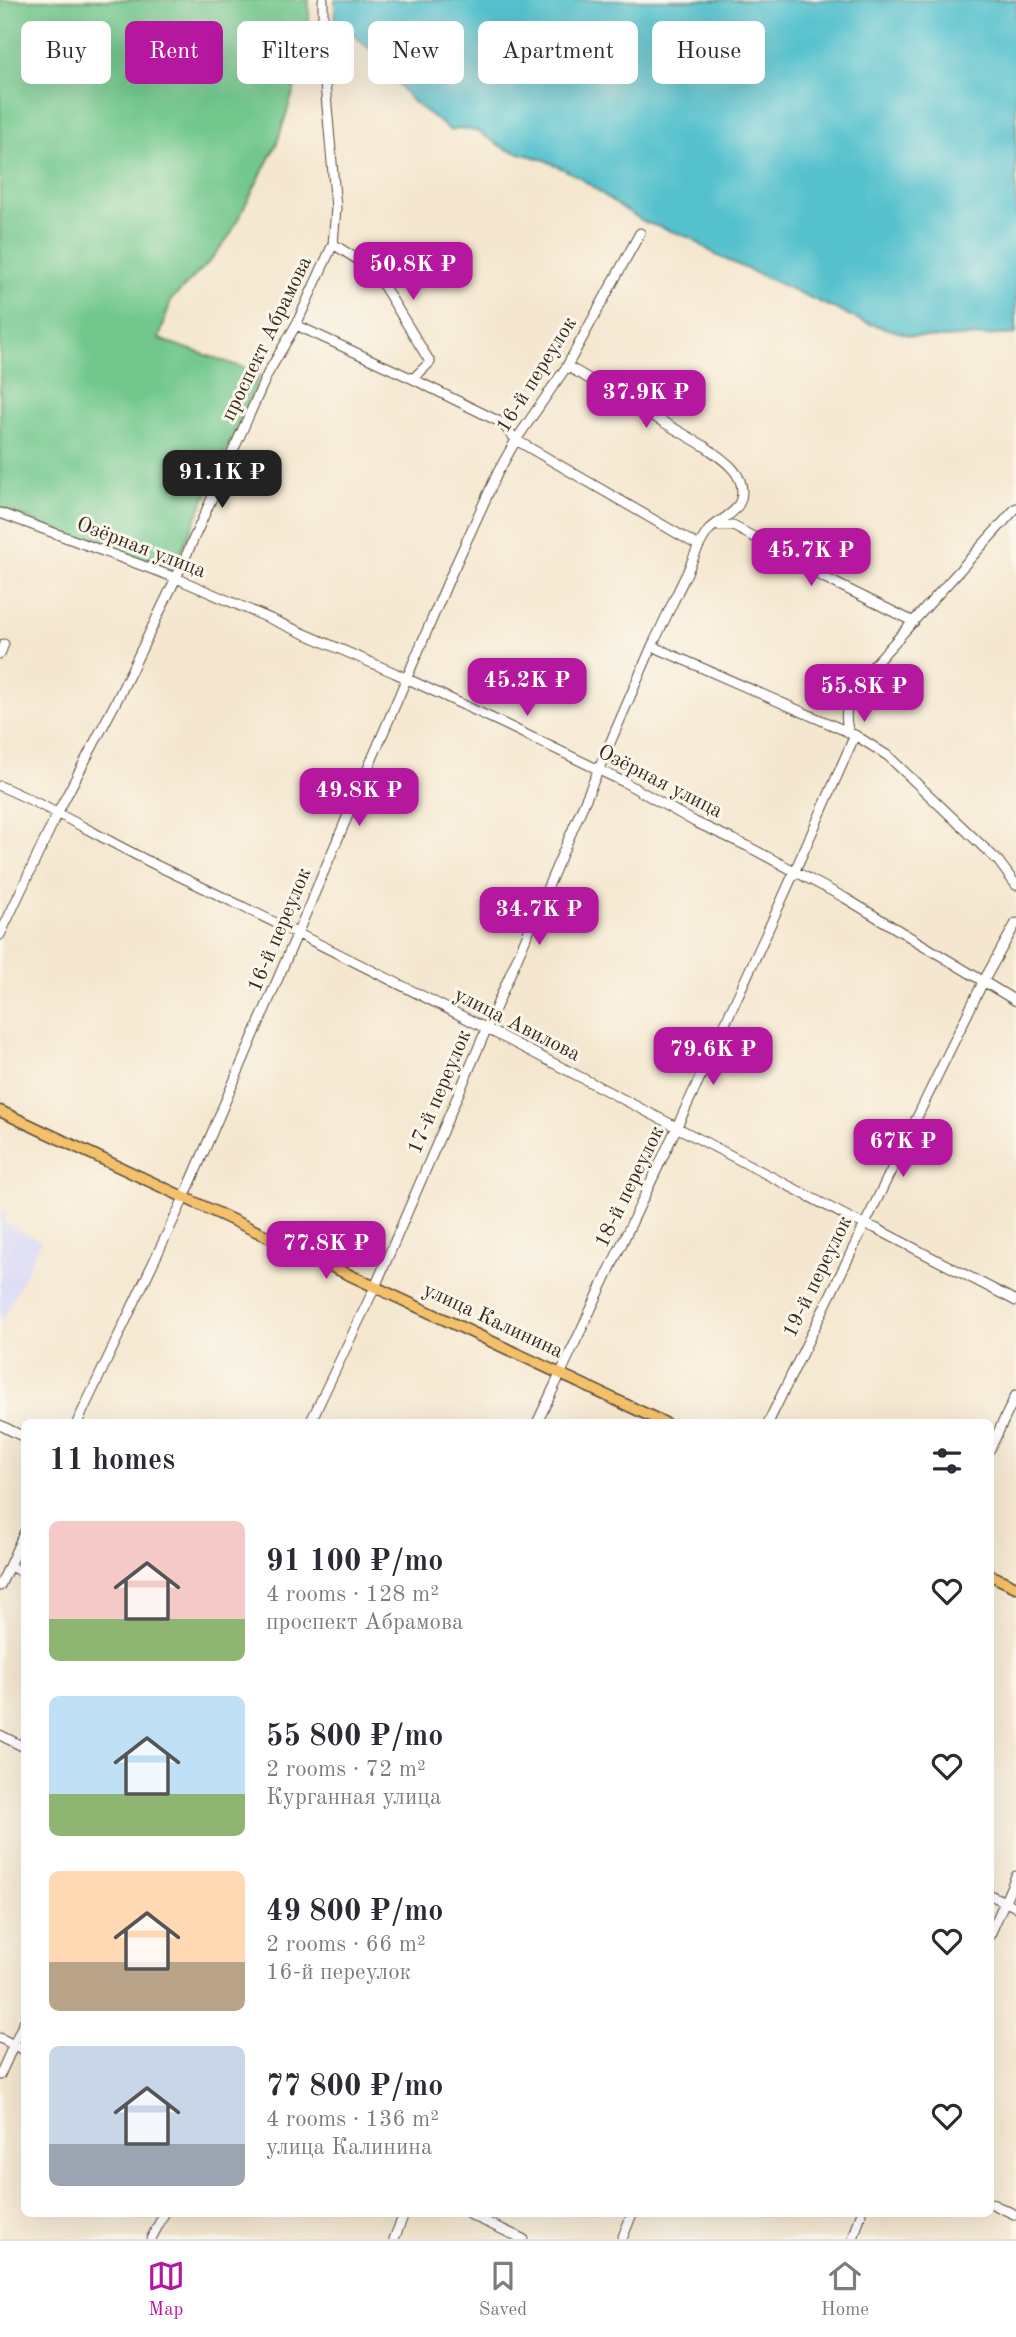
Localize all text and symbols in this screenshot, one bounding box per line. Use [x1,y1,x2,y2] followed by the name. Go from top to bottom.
[21,21,111,84] chip: Buy
[125,21,223,84] chip: Rent
[237,21,354,84] chip: Filters
[368,21,464,84] chip: New
[478,21,638,84] chip: Apartment
[652,21,765,84] chip: House
[348,243,478,302] pin: 50.8K ₽
[218,253,316,425] street label: проспект Абрамова
[370,253,456,276] text: 50.8K ₽
[493,313,581,437] street label: 16-й переулок
[581,370,711,430] pin: 37.9K ₽
[603,381,689,404] text: 37.9K ₽
[157,450,287,510] pin: 91.1K ₽
[179,461,265,484] text: 91.1K ₽
[73,514,209,582] street label: Озёрная улица
[746,528,876,588] pin: 45.7K ₽
[768,539,854,562] text: 45.7K ₽
[462,658,592,718] pin: 45.2K ₽
[799,664,929,724] pin: 55.8K ₽
[484,669,570,692] text: 45.2K ₽
[821,675,907,698] text: 55.8K ₽
[594,742,726,822] street label: Озёрная улица
[294,768,424,828] pin: 49.8K ₽
[316,779,402,802] text: 49.8K ₽
[244,864,316,995] street label: 16-й переулок
[474,888,604,947] pin: 34.7K ₽
[496,898,582,921] text: 34.7K ₽
[451,984,583,1066] street label: улица Авилова
[404,1026,476,1157] street label: 17-й переулок
[648,1028,778,1087] pin: 79.6K ₽
[670,1038,756,1061] text: 79.6K ₽
[854,1120,952,1179] pin: 67K ₽
[592,1122,669,1251] street label: 18-й переулок
[870,1130,936,1153] text: 67K ₽
[780,1212,857,1341] street label: 19-й переулок
[261,1222,391,1281] pin: 77.8K ₽
[283,1232,369,1255] text: 77.8K ₽
[420,1279,566,1363] street label: улица Калинина
[928,1442,966,1480] icon: filters
[49,1446,175,1476] text: 11 homes
[266,1547,443,1577] text: 91 100 ₽/mo
[105,1549,189,1633] icon: home
[928,1572,966,1610] icon: heart
[266,1583,439,1606] text: 4 rooms · 128 m²
[266,1611,463,1634] text: проспект Абрамова
[266,1722,443,1752] text: 55 800 ₽/mo
[105,1724,189,1808] icon: home
[928,1747,966,1785] icon: heart
[266,1758,426,1781] text: 2 rooms · 72 m²
[266,1786,441,1809] text: Курганная улица
[266,1897,443,1927] text: 49 800 ₽/mo
[105,1899,189,1983] icon: home
[928,1922,966,1960] icon: heart
[266,1933,426,1956] text: 2 rooms · 66 m²
[266,1961,411,1984] text: 16-й переулок
[266,2072,443,2102] text: 77 800 ₽/mo
[105,2074,189,2158] icon: home
[928,2097,966,2135] icon: heart
[266,2108,439,2131] text: 4 rooms · 136 m²
[266,2136,432,2159] text: улица Калинина
[147,2257,185,2322] tab: Map
[479,2257,527,2322] tab: Saved
[821,2257,869,2322] tab: Home

